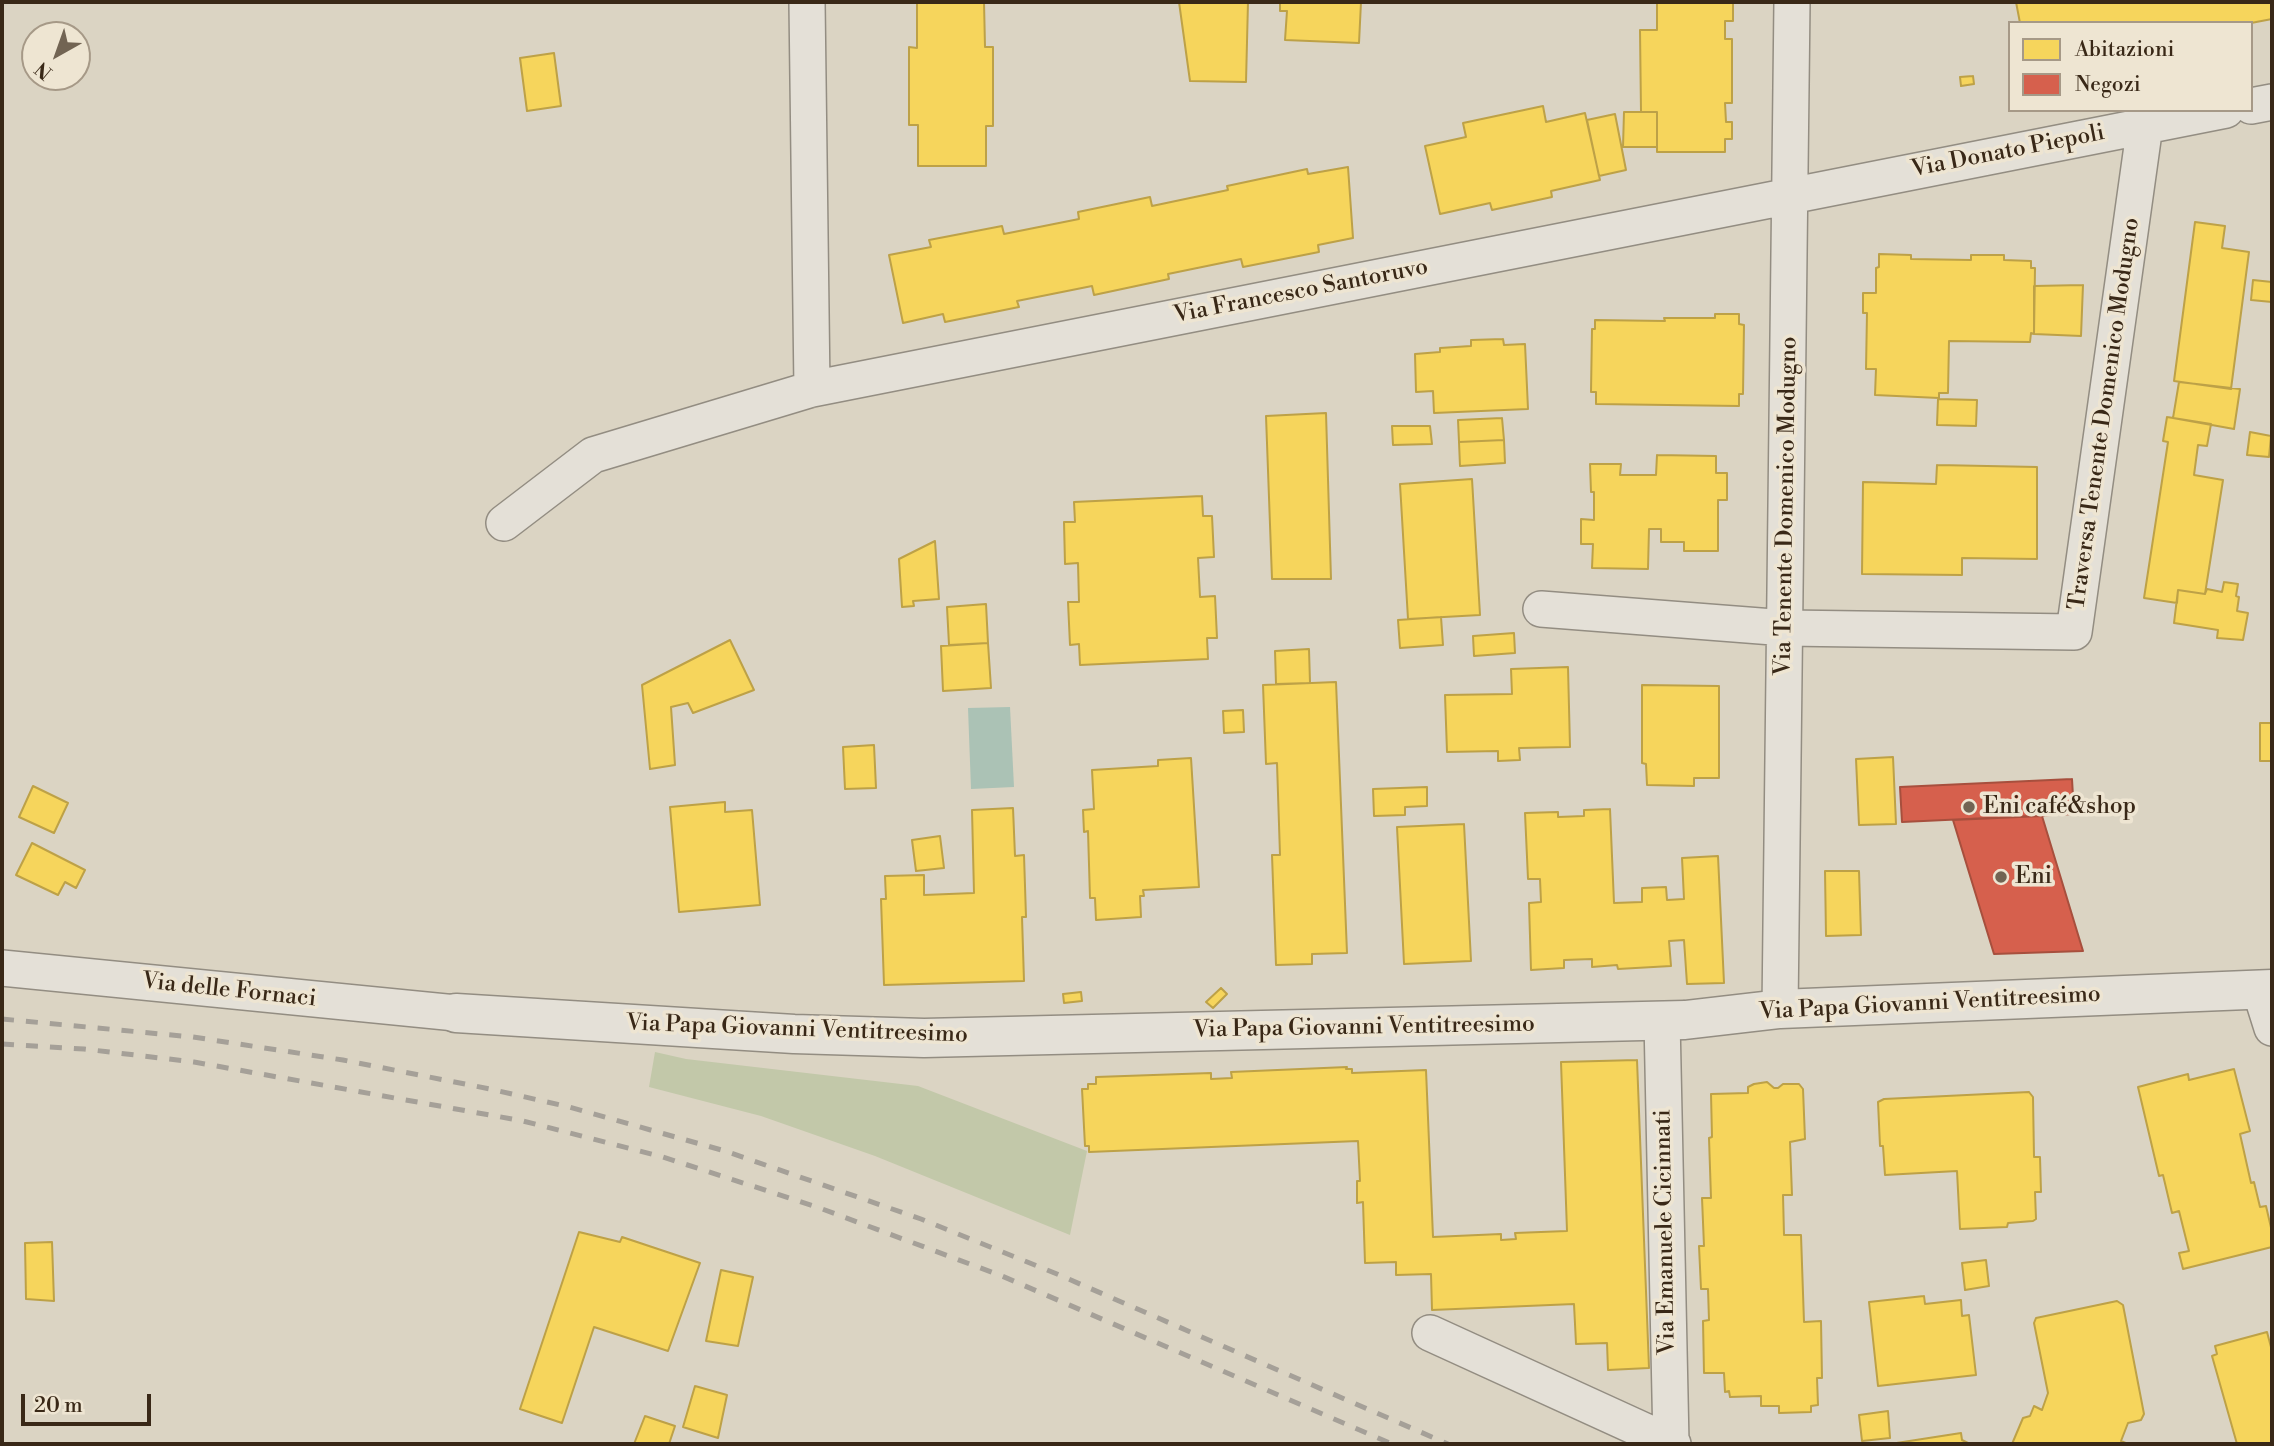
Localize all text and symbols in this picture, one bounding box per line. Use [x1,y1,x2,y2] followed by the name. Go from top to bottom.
[21,21,91,91] north arrow
[2008,21,2253,112] legend
[2075,37,2174,63] text: Abitazioni
[30,57,57,85] text: N
[2075,72,2141,98] text: Negozi
[1909,120,2107,184] street label: Via Donato Piepoli
[2064,216,2146,612] street label: Traversa Tenente Domenico Modugno
[1171,254,1431,330] street label: Via Francesco Santoruvo
[1770,336,1804,676] street label: Via Tenente Domenico Modugno
[1983,793,2136,821] place label: Eni café&shop
[1961,799,1977,815] marker: Eni café&shop
[2015,863,2052,891] place label: Eni
[1993,869,2009,885] marker: Eni
[141,968,317,1014] street label: Via delle Fornaci
[1759,981,2101,1027] street label: Via Papa Giovanni Ventitreesimo
[626,1010,968,1050] street label: Via Papa Giovanni Ventitreesimo
[1193,1011,1535,1045] street label: Via Papa Giovanni Ventitreesimo
[1650,1109,1682,1355] street label: Via Emanuele Cicinnati
[24,1380,154,1424] scale bar
[34,1393,83,1419] text: 20 m

